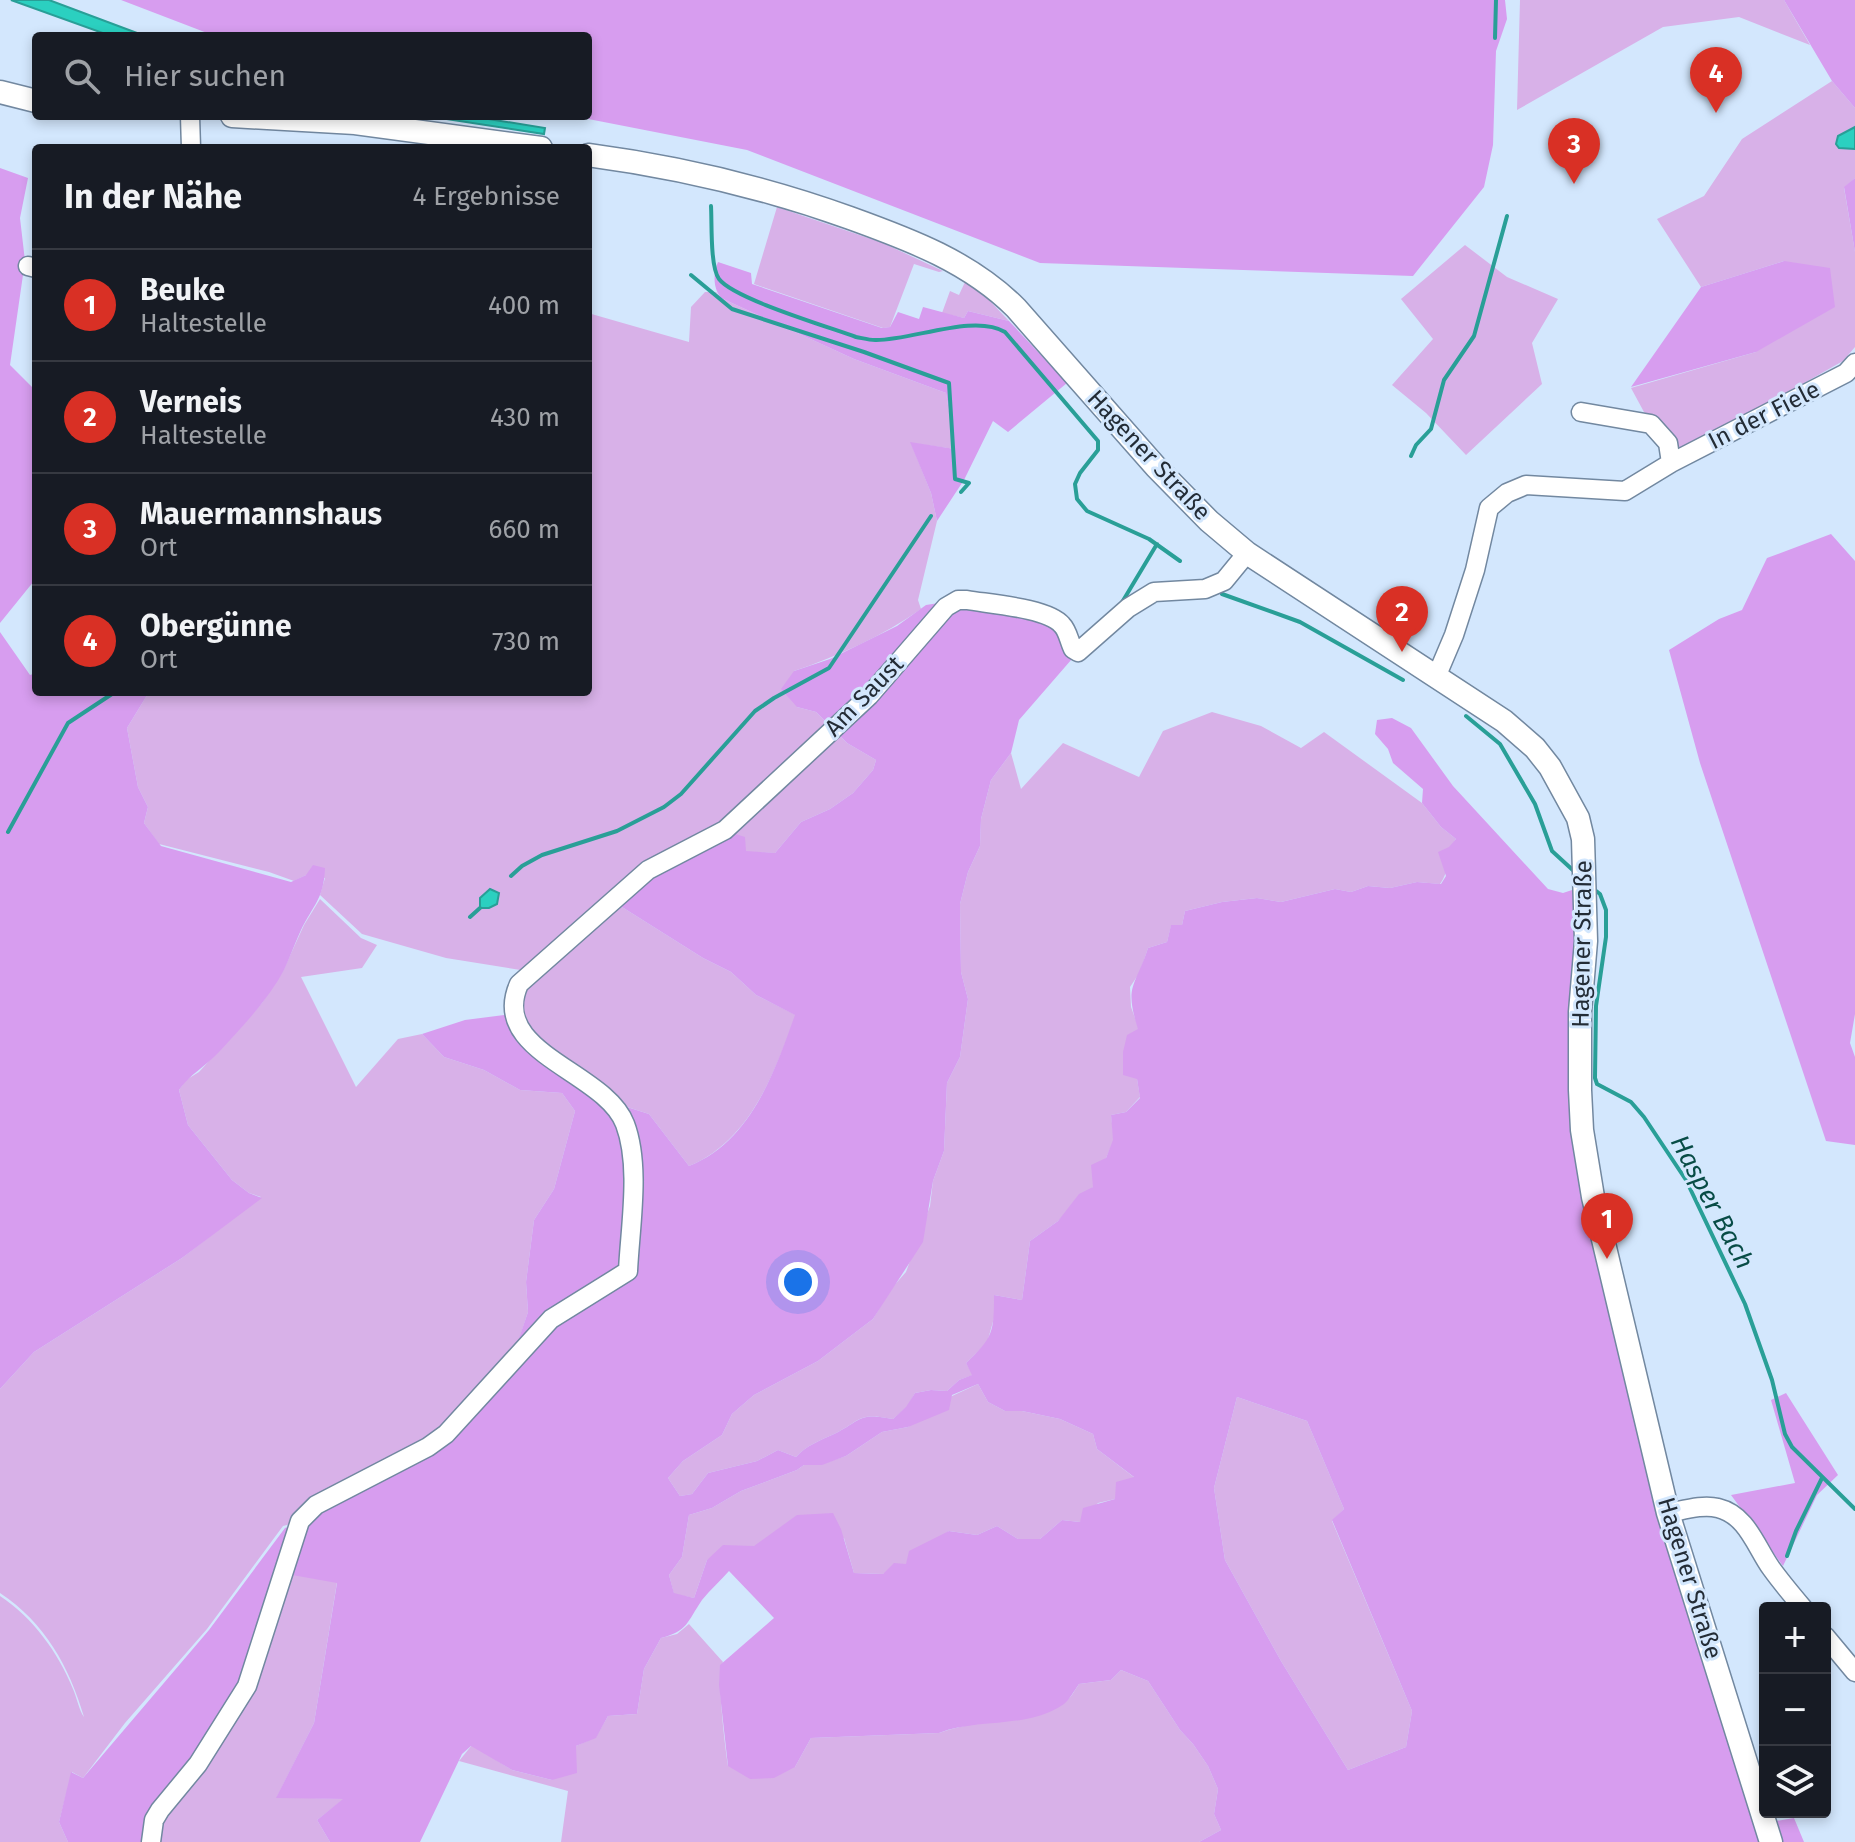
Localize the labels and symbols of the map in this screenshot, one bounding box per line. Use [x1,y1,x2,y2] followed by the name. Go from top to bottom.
[1690,47,1742,113] pin: 4
[1548,118,1600,184] pin: 3
[1704,375,1824,455] street label: In der Fiele
[1082,384,1216,526] street label: Hagener Straße
[1376,586,1428,652] pin: 2
[819,650,909,742] street label: Am Saust
[1567,860,1597,1028] street label: Hagener Straße
[1664,1130,1760,1274] water label: Hasper Bach
[1581,1193,1633,1259] pin: 1
[778,1262,818,1302] your location
[1652,1494,1728,1662] street label: Hagener Straße

